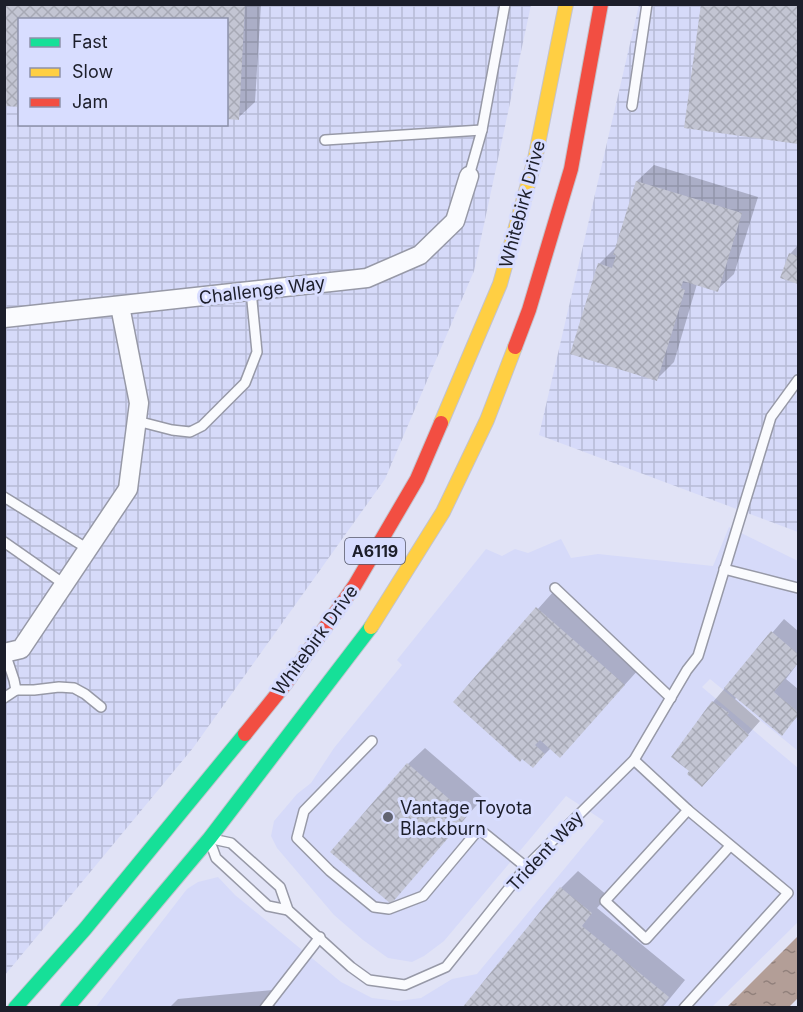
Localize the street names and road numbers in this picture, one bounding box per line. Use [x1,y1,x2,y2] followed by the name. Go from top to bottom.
[495,138,549,270] street label: Whitebirk Drive
[198,272,326,308] street label: Challenge Way
[345,538,405,564] road number: A6119
[268,581,362,699] street label: Whitebirk Drive
[503,807,587,895] street label: Trident Way

